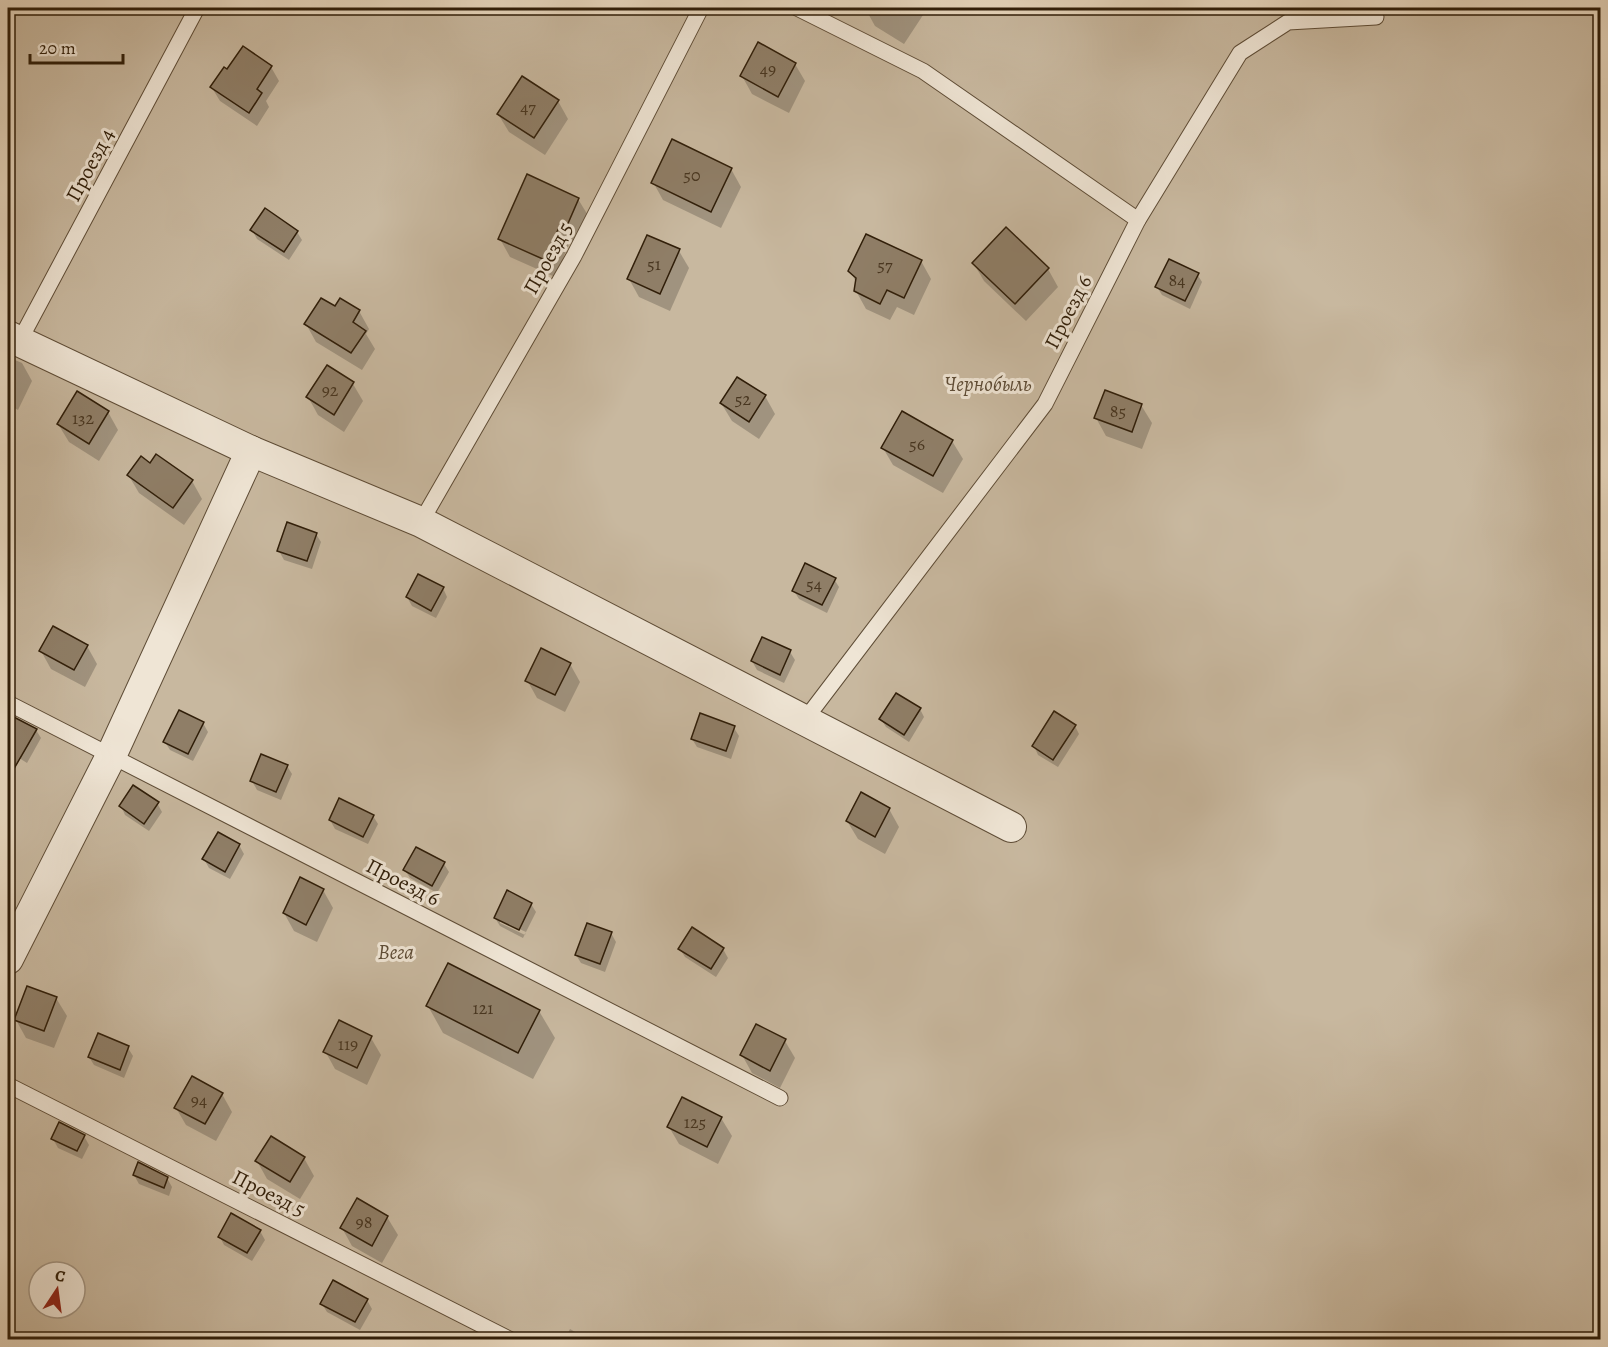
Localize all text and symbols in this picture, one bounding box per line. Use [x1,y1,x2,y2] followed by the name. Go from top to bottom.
[30,27,123,65] scale bar
[39,36,76,60] text: 20 m
[760,57,776,81] house number: 49
[520,95,536,119] house number: 47
[59,123,121,207] street label: Проезд 4
[683,163,701,187] house number: 50
[517,217,579,299] street label: Проезд 5
[647,252,661,276] house number: 51
[877,253,893,277] house number: 57
[1169,268,1185,292] house number: 84
[1038,270,1099,354] street label: Проезд 6
[944,370,1032,398] park label: Чернобыль
[322,378,339,402] house number: 92
[735,387,752,411] house number: 52
[1110,399,1126,423] house number: 85
[72,406,95,430] house number: 132
[909,432,925,456] house number: 56
[806,572,822,596] house number: 54
[361,852,445,913] street label: Проезд 6
[378,938,414,966] park label: Вега
[473,996,493,1020] house number: 121
[338,1032,358,1056] house number: 119
[191,1088,207,1112] house number: 94
[684,1110,706,1134] house number: 125
[228,1163,310,1223] street label: Проезд 5
[356,1210,372,1234] house number: 98
[27,1260,87,1320] north arrow
[53,1265,68,1288] text: С

